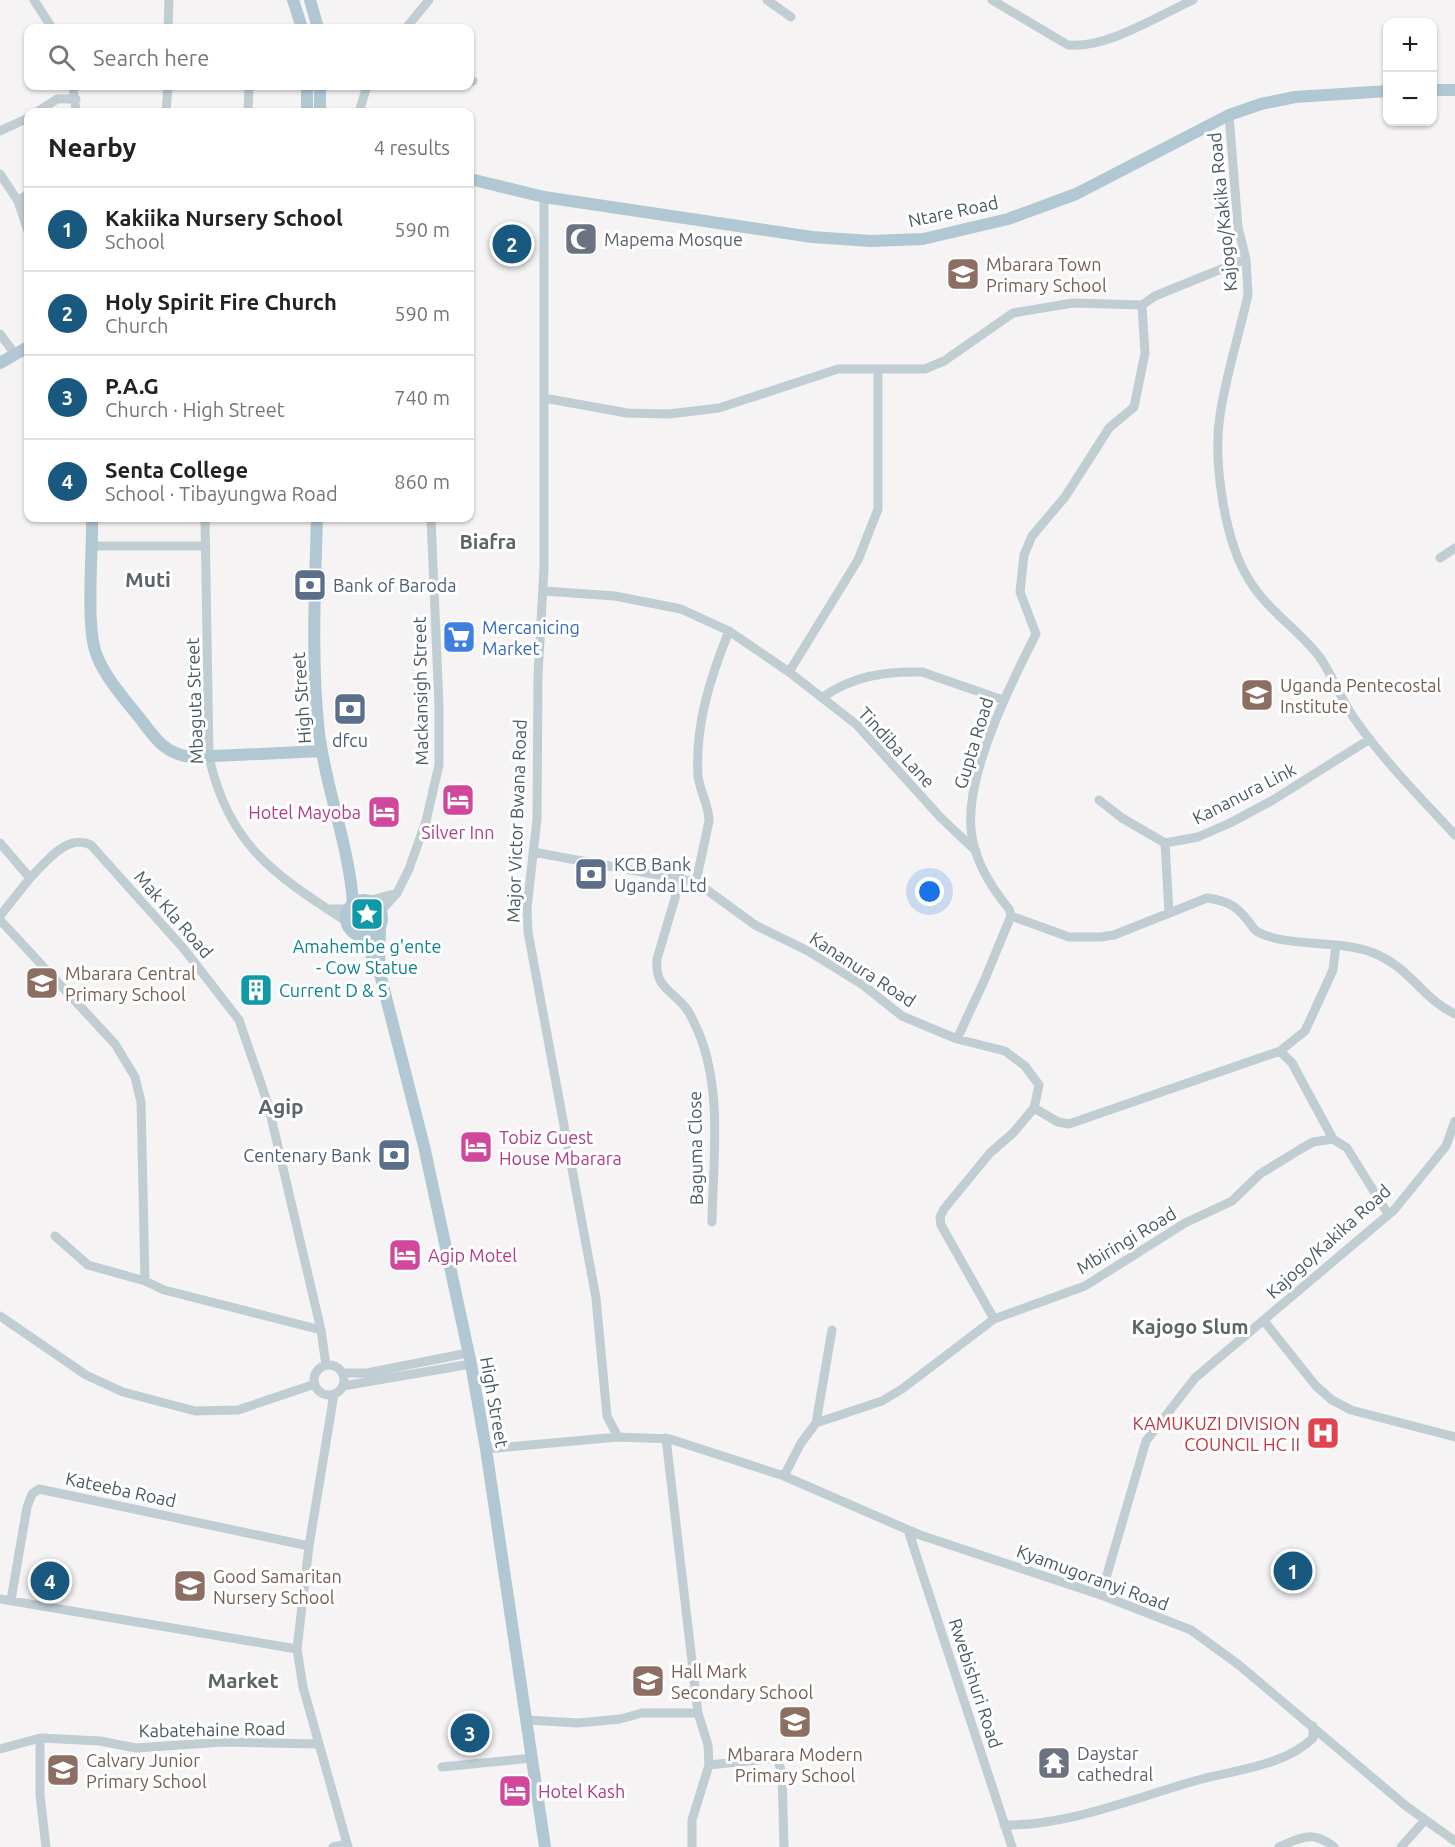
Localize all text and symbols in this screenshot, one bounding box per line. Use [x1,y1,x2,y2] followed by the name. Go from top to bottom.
[1383,18,1437,126] map controls
[1383,18,1437,72] button: +
[24,24,474,90] search box
[45,41,78,74] icon: search
[93,45,209,70] text: Search here
[1383,72,1437,126] button: −
[1204,131,1240,293] street label: Kajogo/Kakika Road
[48,133,136,162] text: Nearby
[374,136,450,159] text: 4 results
[906,192,1000,230] street label: Ntare Road
[105,205,343,230] text: Kakiika Nursery School
[62,218,73,241] text: 1
[394,218,450,241] text: 590 m
[563,221,599,257] mosque icon: Mapema Mosque
[492,222,532,266] pin: 2
[604,229,743,249] place label: Mapema Mosque
[105,230,165,253] text: School
[986,254,1107,295] place label: Mbarara Town Primary School
[945,256,981,292] school or university icon: Mbarara Town Primary School
[105,289,337,314] text: Holy Spirit Fire Church
[62,302,73,325] text: 2
[394,302,450,325] text: 590 m
[105,314,168,337] text: Church
[105,373,159,398] text: P.A.G
[62,386,73,409] text: 3
[394,386,450,409] text: 740 m
[105,398,285,421] text: Church · High Street
[105,457,248,482] text: Senta College
[62,470,73,493] text: 4
[394,470,450,493] text: 860 m
[105,482,338,505] text: School · Tibayungwa Road
[460,530,516,553] district label: Biafra
[125,567,171,591] district label: Muti
[292,567,328,603] bank icon: Bank of Baroda
[333,575,456,595] place label: Bank of Baroda
[409,616,431,766] street label: Mackansigh Street
[482,617,580,658] place label: Mercanicing Market
[441,619,477,655] supermarket icon: Mercanicing Market
[182,637,206,765] street label: Mbaguta Street
[288,651,314,745] street label: High Street
[1280,675,1442,716] place label: Uganda Pentecostal Institute
[1239,677,1275,713] school or university icon: Uganda Pentecostal Institute
[332,691,368,727] bank icon: dfcu
[950,695,996,791] street label: Gupta Road
[855,703,939,791] street label: Tindiba Lane
[502,719,530,923] street label: Major Victor Bwana Road
[332,730,368,750] place label: dfcu
[1189,758,1299,828] street label: Kananura Link
[440,782,476,818] hotel icon: Silver Inn
[366,794,402,830] hotel icon: Hotel Mayoba
[248,802,361,822] place label: Hotel Mayoba
[421,822,495,842] place label: Silver Inn
[614,854,707,895] place label: KCB Bank Uganda Ltd
[573,856,609,892] bank icon: KCB Bank Uganda Ltd
[131,866,217,962] street label: Mak Kla Road
[915,877,944,906] your location
[349,896,385,932] place icon: Amahembe g'ente - Cow Statue
[806,927,920,1011] street label: Kananura Road
[293,936,441,977] place label: Amahembe g'ente - Cow Statue
[65,963,196,1004] place label: Mbarara Central Primary School
[24,965,60,1001] school or university icon: Mbarara Central Primary School
[238,972,274,1008] building icon: Current D & S
[279,980,387,1000] place label: Current D & S
[684,1091,706,1205] street label: Baguma Close
[258,1094,304,1118] district label: Agip
[499,1127,622,1168] place label: Tobiz Guest House Mbarara
[458,1129,494,1165] hotel icon: Tobiz Guest House Mbarara
[376,1137,412,1173] bank icon: Centenary Bank
[243,1145,371,1165] place label: Centenary Bank
[1262,1180,1394,1302] street label: Kajogo/Kakika Road
[1073,1202,1179,1278] street label: Mbiringi Road
[387,1237,423,1273] hotel icon: Agip Motel
[428,1245,517,1265] place label: Agip Motel
[1132,1315,1248,1338] district label: Kajogo Slum
[477,1355,513,1449] street label: High Street
[1132,1413,1300,1454] place label: KAMUKUZI DIVISION COUNCIL HC II
[1305,1415,1341,1451] hospital icon: KAMUKUZI DIVISION COUNCIL HC II
[64,1468,178,1510] street label: Kateeba Road
[1014,1540,1172,1614] street label: Kyamugoranyi Road
[1274,1548,1312,1594] pin: 1
[31,1558,70,1604] pin: 4
[213,1566,342,1607] place label: Good Samaritan Nursery School
[172,1568,208,1604] school or university icon: Good Samaritan Nursery School
[946,1616,1006,1750] street label: Rwebishuri Road
[671,1661,813,1702] place label: Hall Mark Secondary School
[630,1663,666,1699] school or university icon: Hall Mark Secondary School
[208,1668,279,1692] district label: Market
[777,1704,813,1740] school or university icon: Mbarara Modern Primary School
[450,1710,490,1756] pin: 3
[138,1718,286,1740] street label: Kabatehaine Road
[1077,1743,1153,1784] place label: Daystar cathedral
[727,1744,863,1785] place label: Mbarara Modern Primary School
[1036,1745,1072,1781] temple icon: Daystar cathedral
[86,1750,207,1791] place label: Calvary Junior Primary School
[45,1752,81,1788] school or university icon: Calvary Junior Primary School
[497,1773,533,1809] hotel icon: Hotel Kash
[538,1781,625,1801] place label: Hotel Kash

